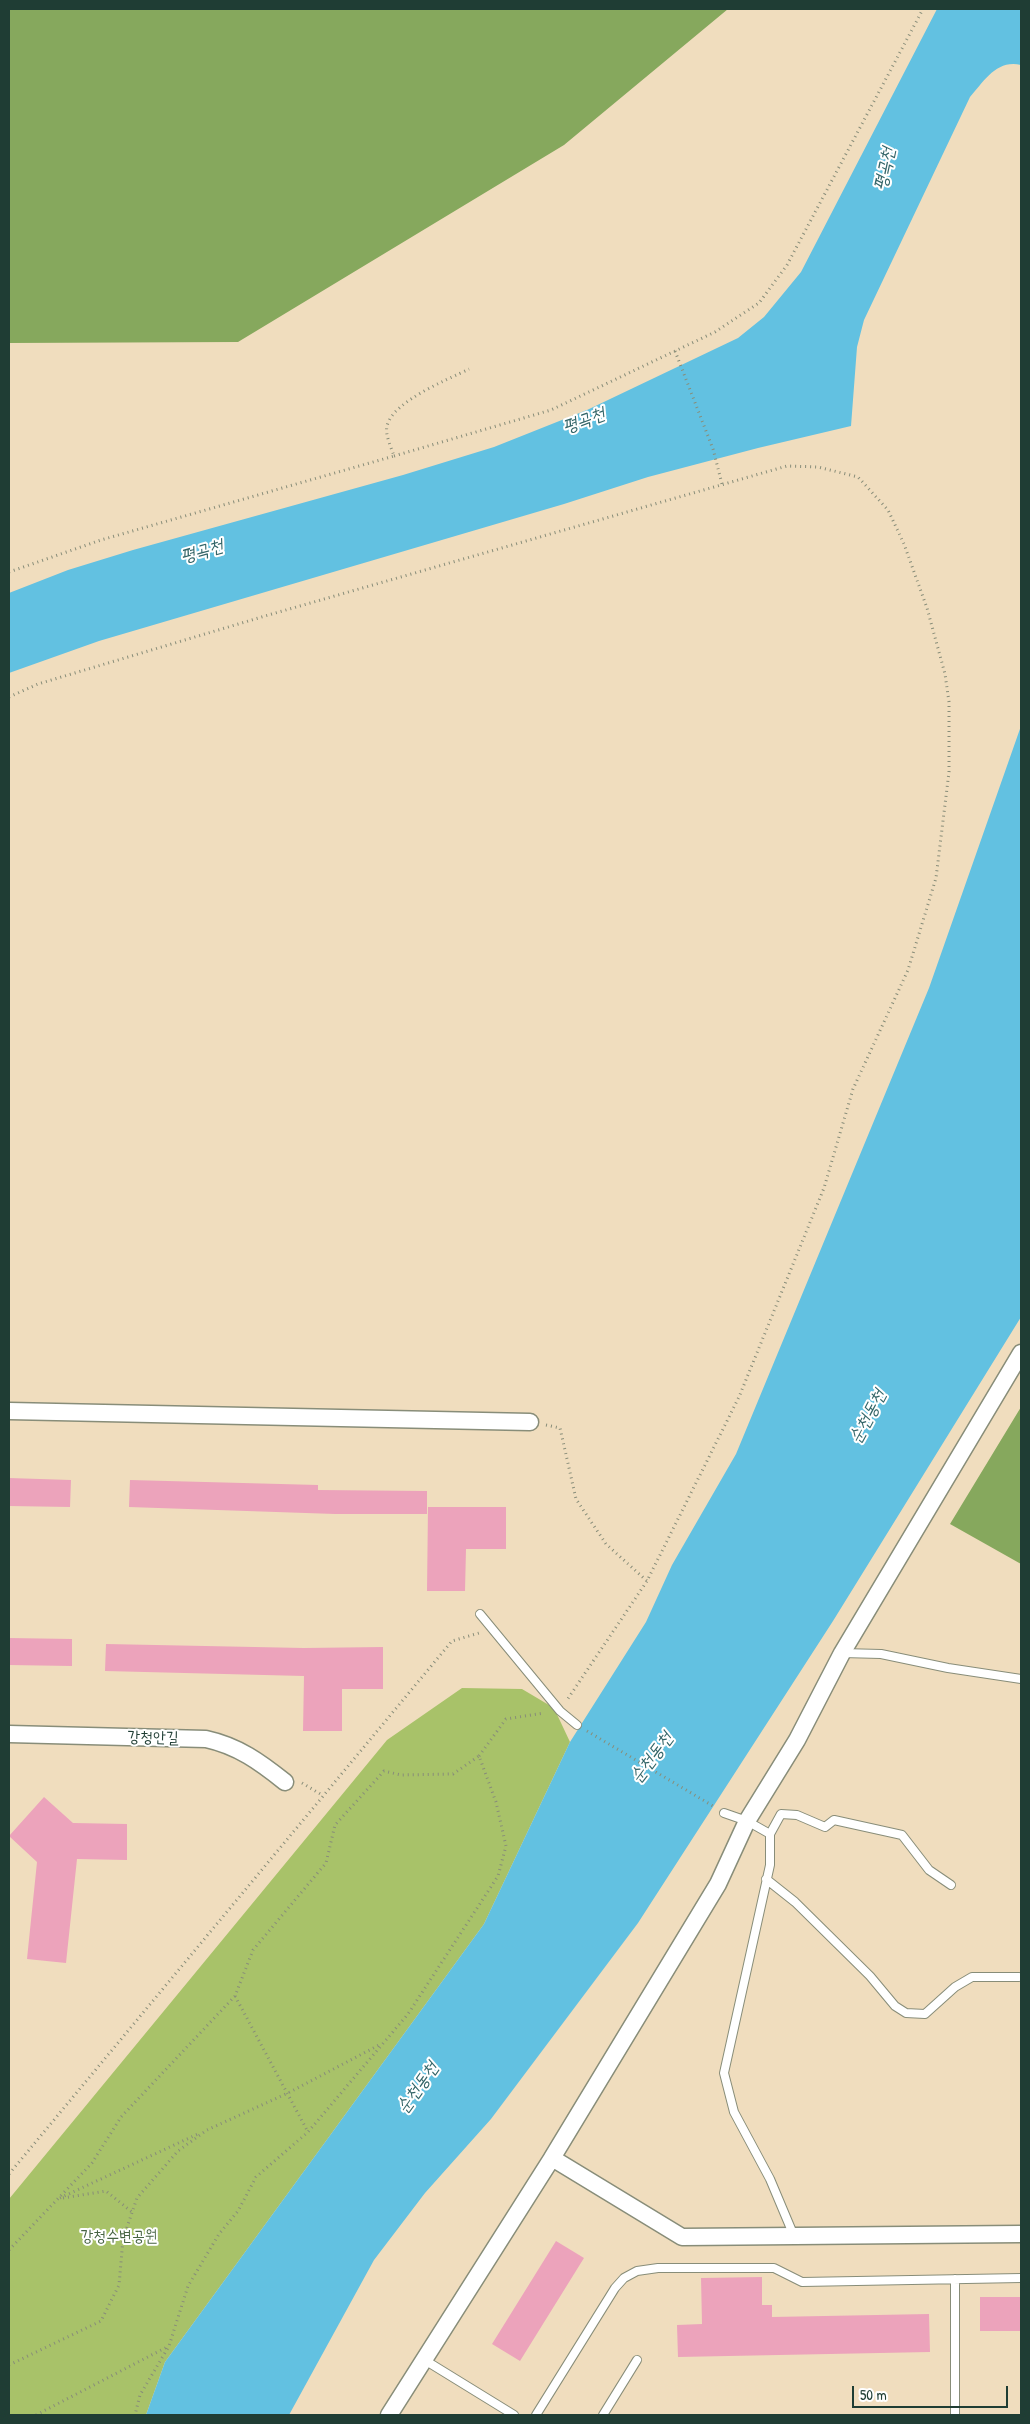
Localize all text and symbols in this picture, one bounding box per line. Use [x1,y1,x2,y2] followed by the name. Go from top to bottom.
[870,146,900,192] water label: 평곡천
[560,403,608,439] water label: 평곡천
[178,536,226,568] water label: 평곡천
[845,1386,891,1448] water label: 순천동천
[127,1728,179,1748] street label: 강청안길
[626,1728,678,1788] water label: 순천동천
[393,2058,443,2118] water label: 순천동천
[80,2227,158,2247] park label: 강청수변공원
[855,2376,1011,2408] scale bar
[860,2384,887,2405] text: 50 m

